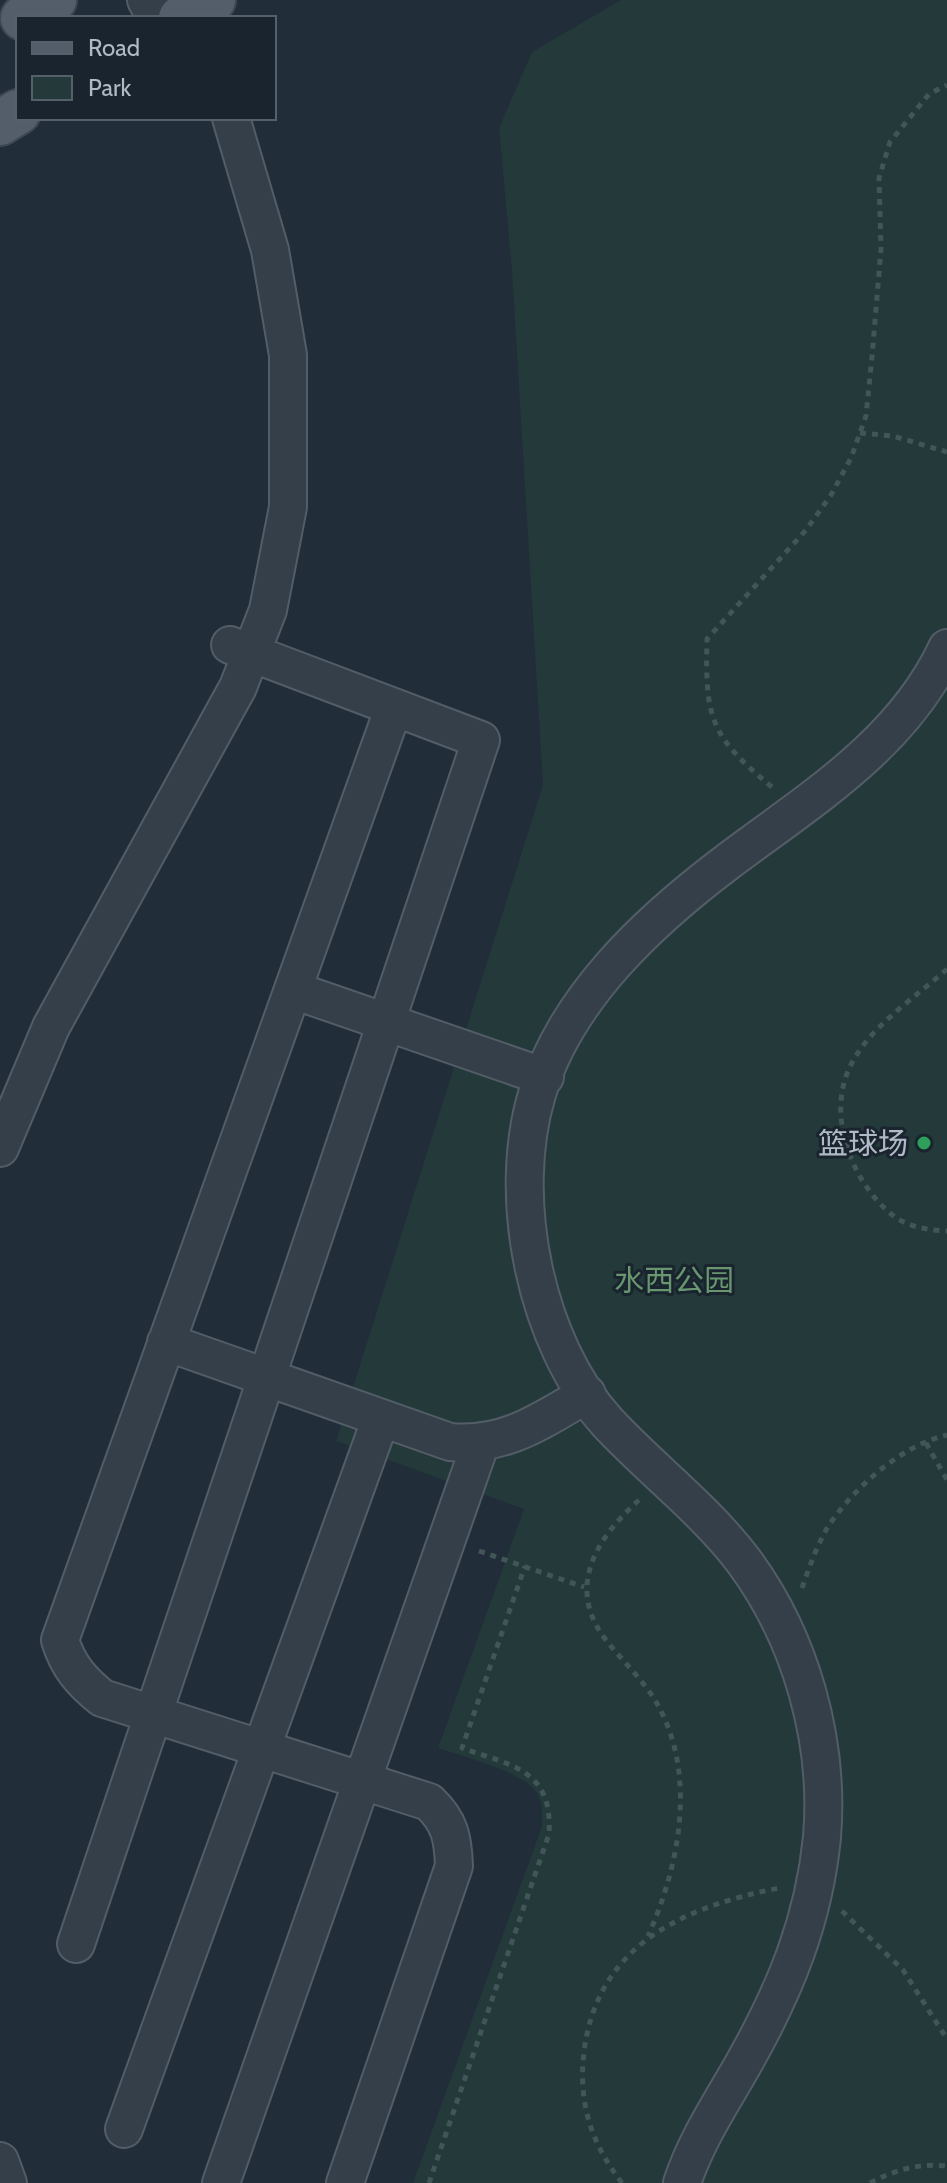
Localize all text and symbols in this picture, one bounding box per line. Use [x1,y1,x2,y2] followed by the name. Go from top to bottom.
[16,16,276,120] legend
[88,33,140,62] text: Road
[88,73,131,102] text: Park
[818,1125,908,1162] place label: 篮球场
[915,1134,933,1152] marker: 篮球场
[614,1262,734,1299] park label: 水西公园

